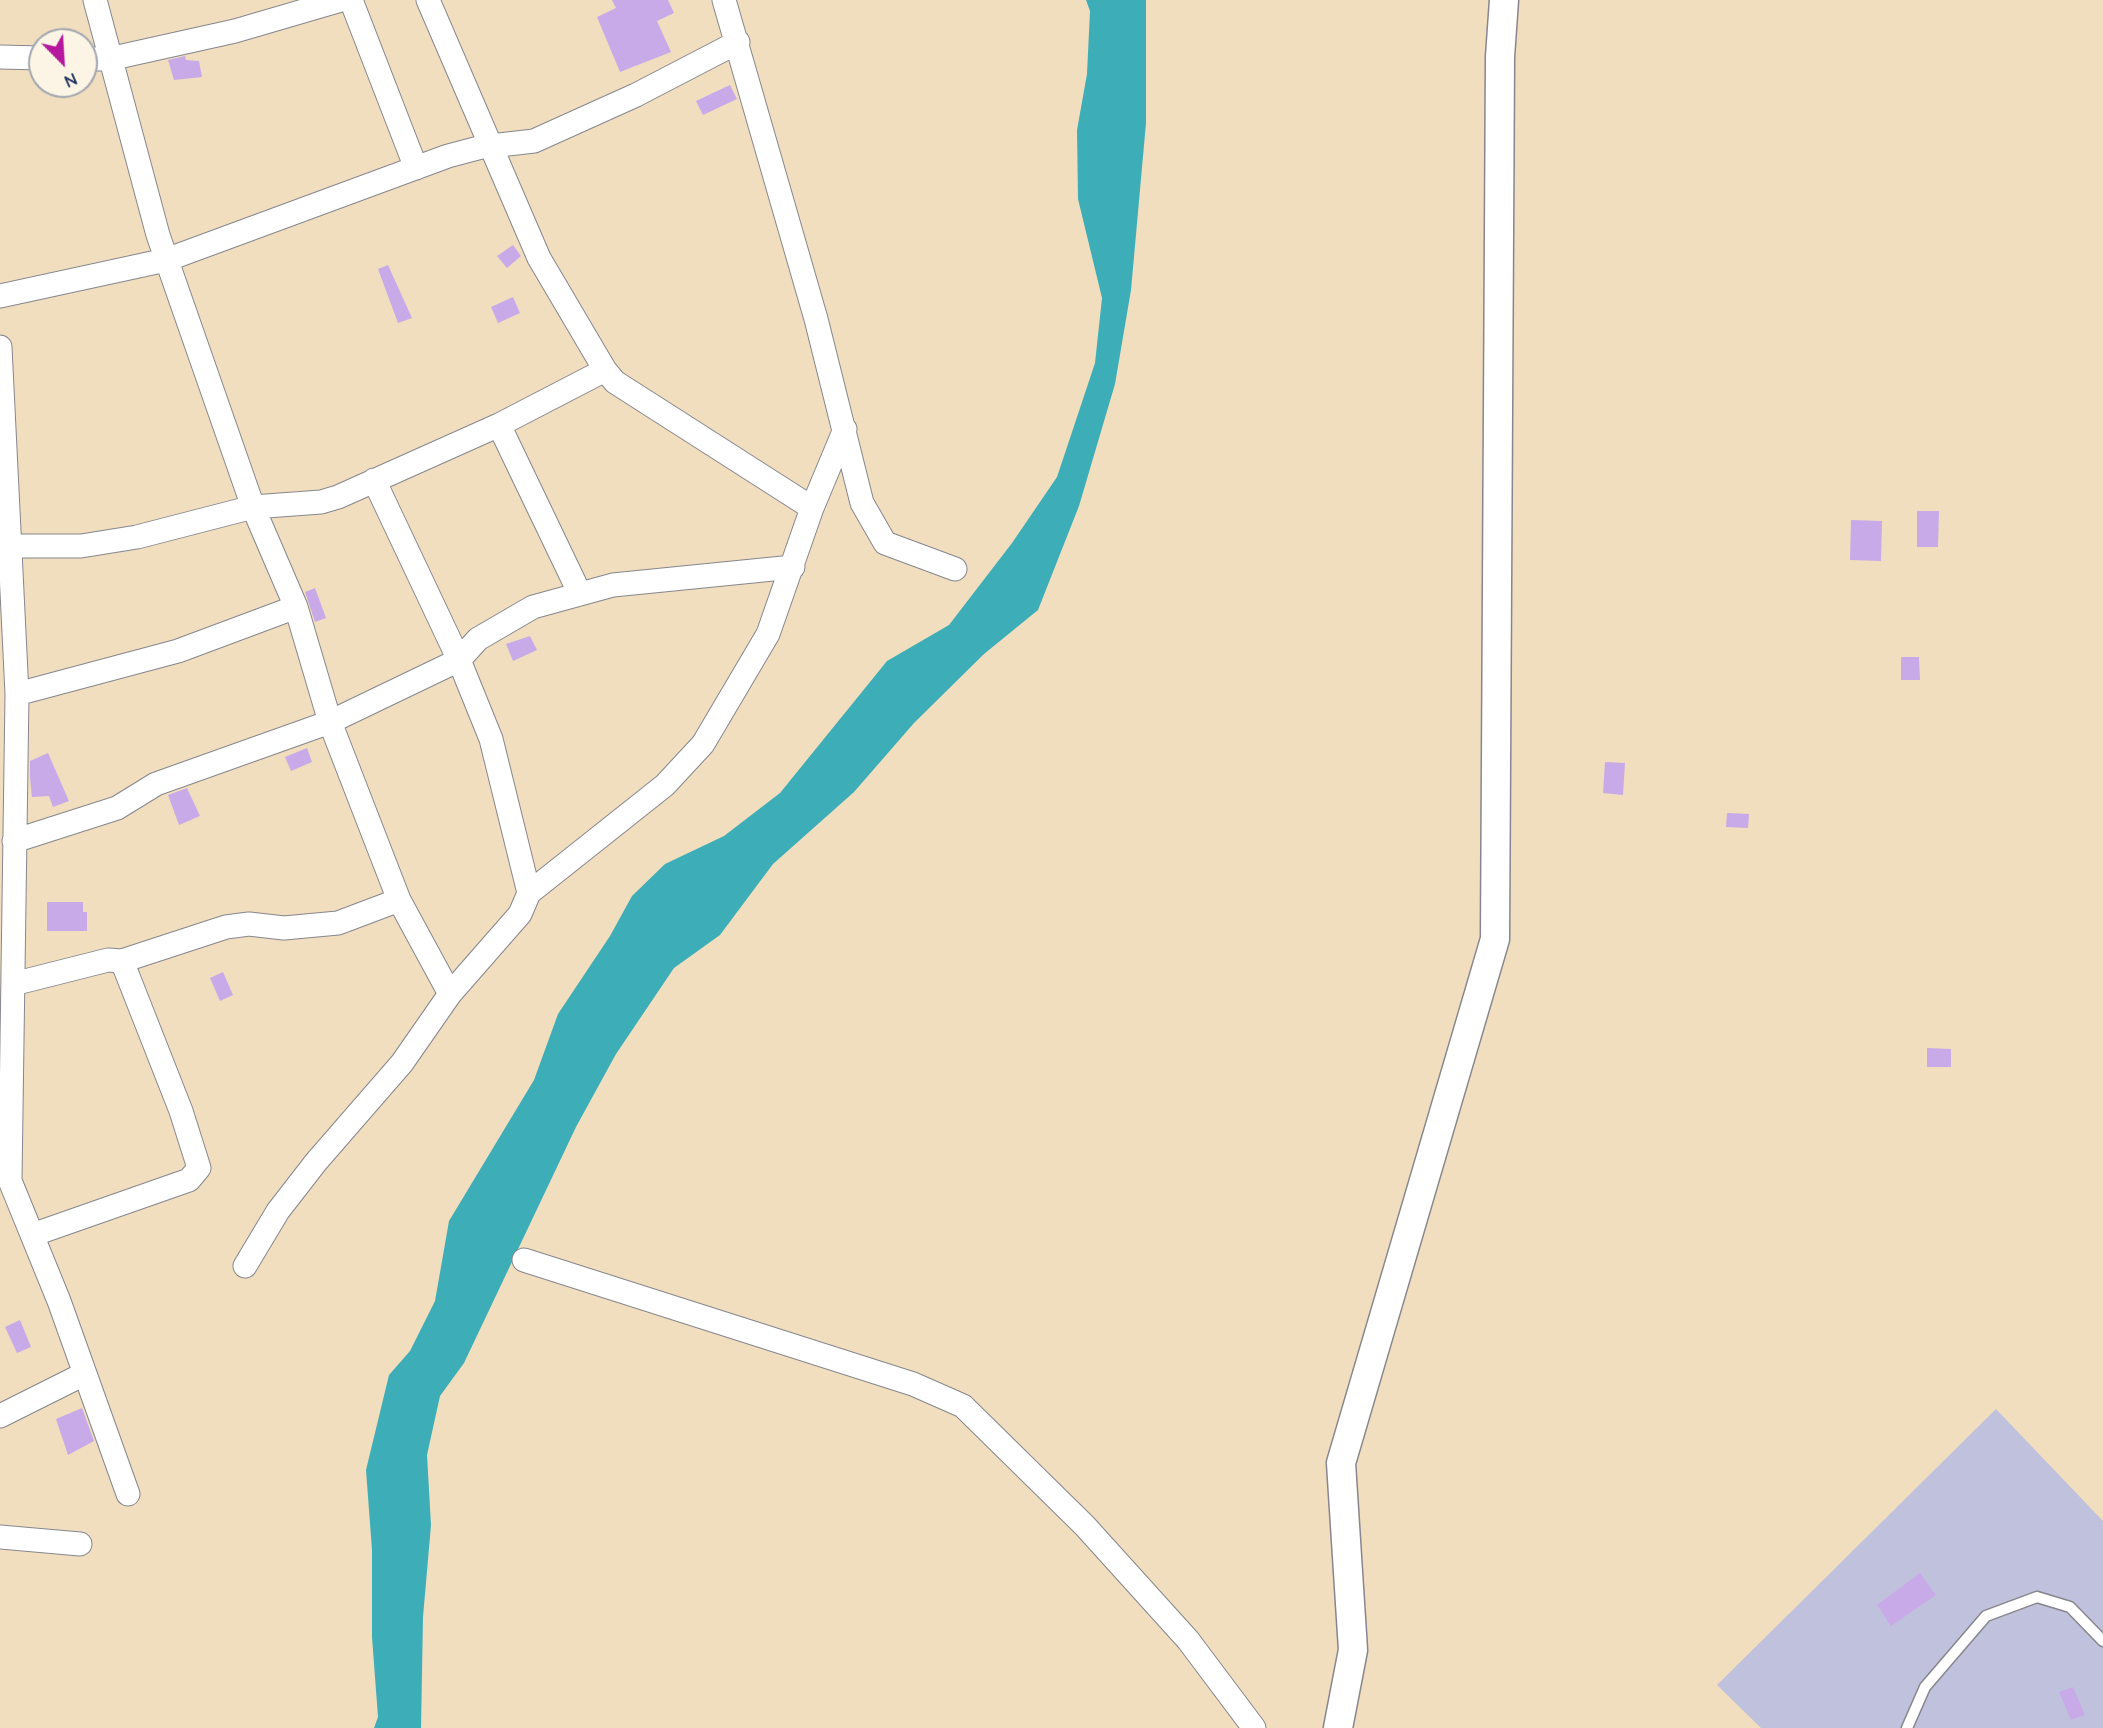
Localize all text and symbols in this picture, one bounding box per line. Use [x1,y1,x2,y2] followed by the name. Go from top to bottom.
[28,28,98,98] north arrow
[61,68,81,93] text: N

